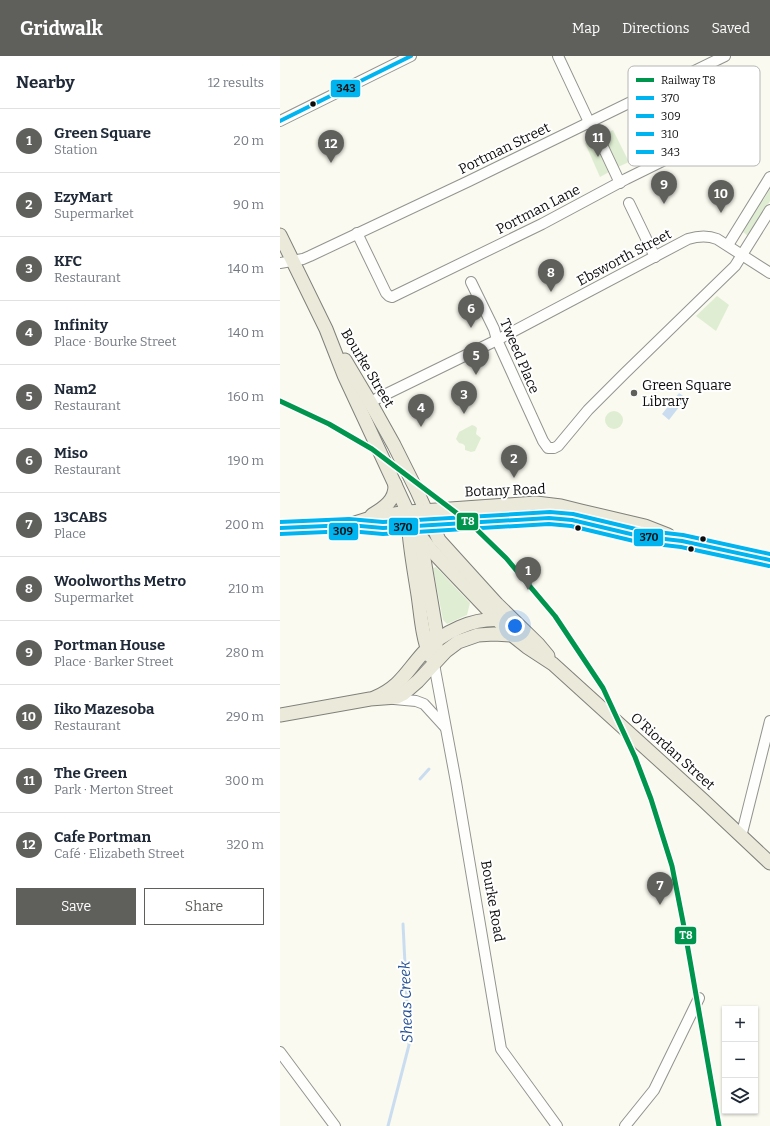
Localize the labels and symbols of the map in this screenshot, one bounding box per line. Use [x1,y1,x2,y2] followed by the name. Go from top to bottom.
[628,66,760,166] legend
[661,74,716,87] text: Railway T8
[330,79,361,98] line badge: 343
[336,82,356,95] text: 343
[661,92,680,105] text: 370
[308,99,318,109] unlabelled marker
[661,110,681,123] text: 309
[456,119,553,178] street label: Portman Street
[585,124,611,157] pin: 11
[661,128,679,141] text: 310
[318,130,344,163] pin: 12
[661,146,680,159] text: 343
[651,171,677,204] pin: 9
[708,180,734,213] pin: 10
[493,181,583,238] street label: Portman Lane
[574,225,674,289] street label: Ebsworth Street
[538,259,564,292] pin: 8
[458,295,484,328] pin: 6
[496,316,543,396] street label: Tweed Place
[337,326,398,411] street label: Bourke Street
[463,342,489,375] pin: 5
[642,377,731,410] place label: Green Square Library
[451,381,477,414] pin: 3
[629,388,639,398] marker: Green Square Library
[408,394,434,427] pin: 4
[501,445,527,478] pin: 2
[464,481,546,500] street label: Botany Road
[456,512,479,531] line badge: T8
[461,515,475,528] text: T8
[388,517,419,536] line badge: 370
[393,521,413,534] text: 370
[328,522,359,541] line badge: 309
[573,523,583,533] unlabelled marker
[333,525,353,538] text: 309
[633,528,664,547] line badge: 370
[639,531,659,544] text: 370
[698,534,708,544] unlabelled marker
[686,544,696,554] unlabelled marker
[515,557,541,590] pin: 1
[505,616,525,636] your location
[627,709,718,794] street label: O'Riordan Street
[477,859,508,943] street label: Bourke Road
[647,872,673,905] pin: 7
[674,926,697,945] line badge: T8
[679,929,693,942] text: T8
[396,960,416,1043] water label: Sheas Creek

